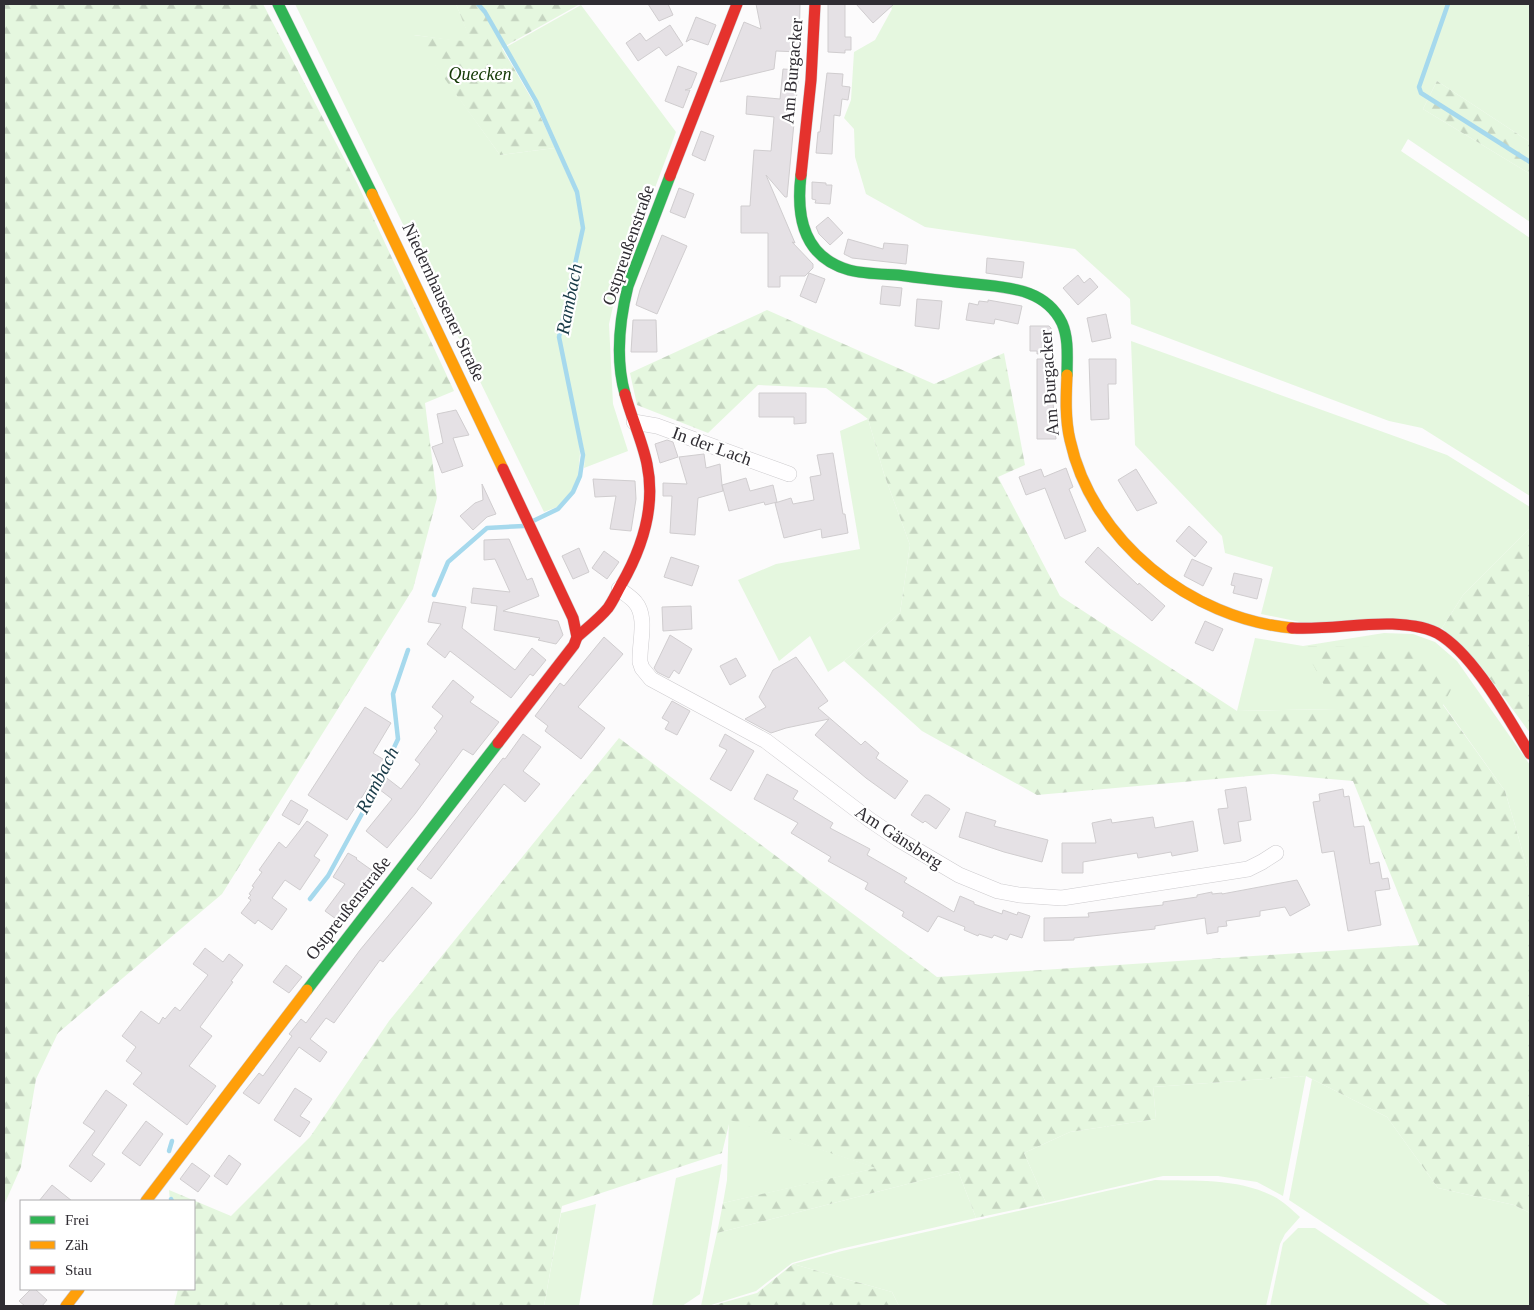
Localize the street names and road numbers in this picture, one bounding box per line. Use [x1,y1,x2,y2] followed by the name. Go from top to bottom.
[777,17,807,125] street label: Am Burgacker
[598,182,658,308] street label: Ostpreußenstraße
[398,220,490,384] street label: Niedernhausener Straße
[1035,329,1063,437] street label: Am Burgacker
[670,422,754,470] street label: In der Lach
[852,801,946,873] street label: Am Gänsberg
[301,852,395,964] street label: Ostpreußenstraße

